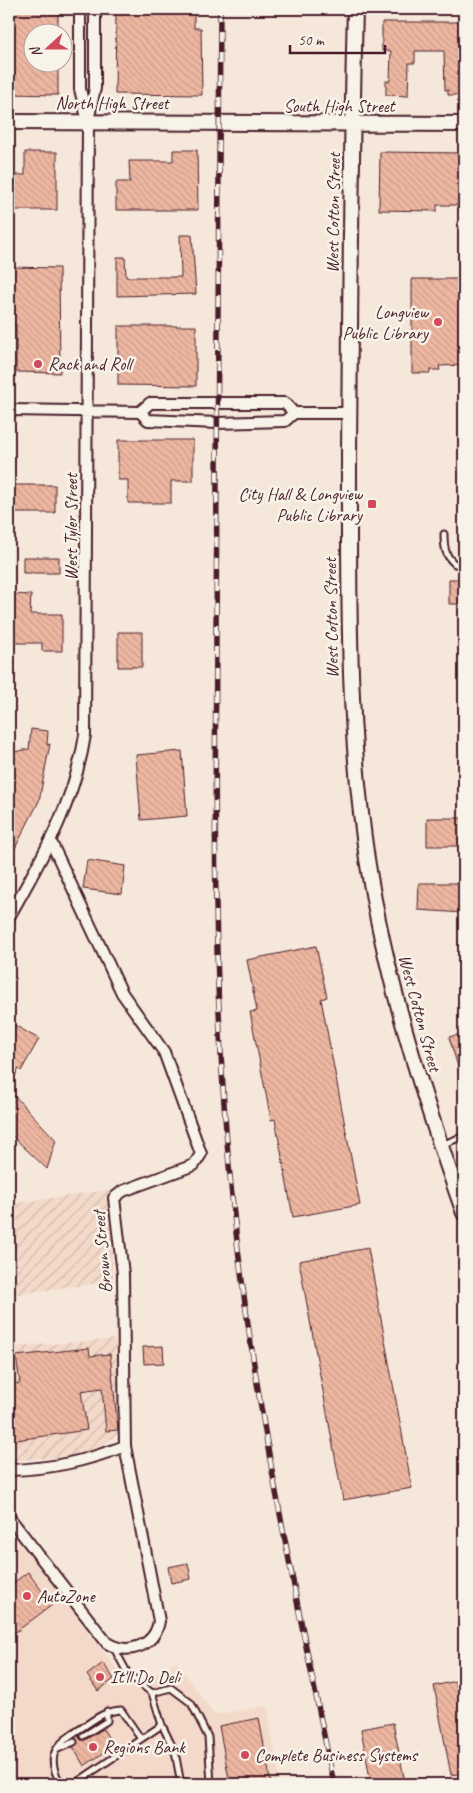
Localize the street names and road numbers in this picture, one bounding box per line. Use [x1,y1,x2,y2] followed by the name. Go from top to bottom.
[55,92,171,114] street label: North High Street
[283,95,397,117] street label: South High Street
[321,151,345,273] street label: West Cotton Street
[60,472,82,580] street label: West Tyler Street
[319,556,343,678] street label: West Cotton Street
[394,952,447,1076] street label: West Cotton Street
[87,1207,117,1294] street label: Brown Street

